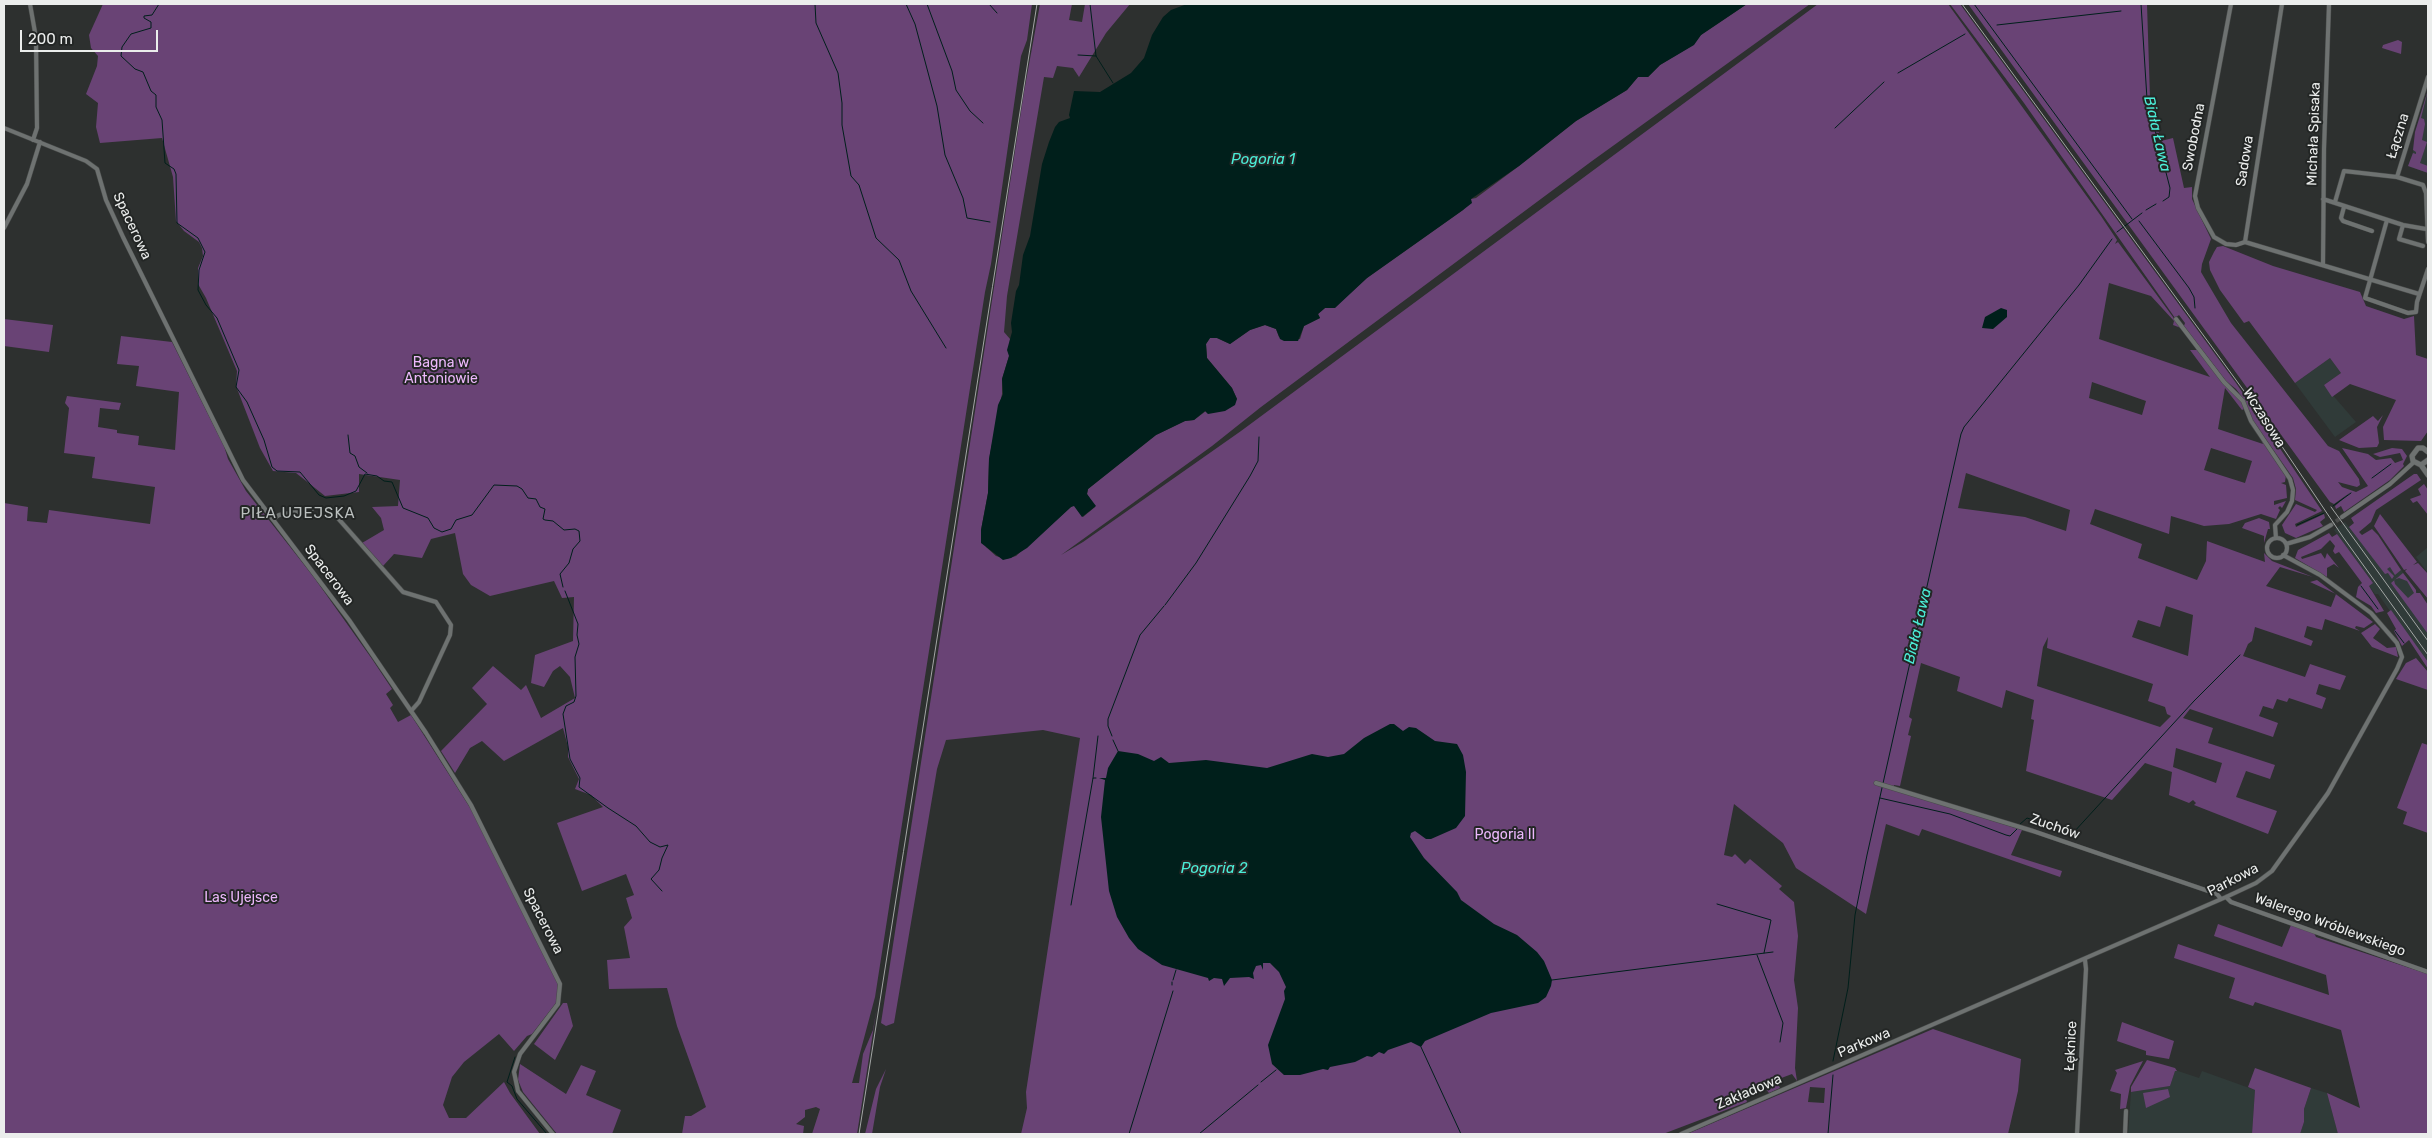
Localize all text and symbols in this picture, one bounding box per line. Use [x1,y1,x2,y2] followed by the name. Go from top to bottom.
[22,20,160,52] scale bar
[28,30,73,48] text: 200 m
[2304,82,2324,186] street label: Michała Spisaka
[2140,94,2174,174] water label: Biała Ława
[2179,102,2209,172] street label: Swobodna
[2383,111,2413,161] street label: Łączna
[2233,134,2257,188] street label: Sadowa
[1231,151,1295,169] water label: Pogoria 1
[109,190,155,262] street label: Spacerowa
[404,355,478,388] park label: Bagna w Antoniowie
[2239,385,2289,451] street label: Wczasowa
[239,505,357,523] district label: PIŁA UJEJSKA
[301,541,357,609] street label: Spacerowa
[1901,586,1935,666] water label: Biała Ława
[2028,811,2082,843] street label: Zuchów
[1475,827,1535,843] park label: Pogoria II
[1181,860,1247,878] water label: Pogoria 2
[2205,860,2261,900] street label: Parkowa
[519,885,567,957] street label: Spacerowa
[204,890,278,906] park label: Las Ujejsce
[2252,890,2408,960] street label: Walerego Wróblewskiego
[2061,1020,2081,1072] street label: Łęknice
[1835,1024,1893,1062] street label: Parkowa
[1714,1071,1784,1113] street label: Zakładowa

